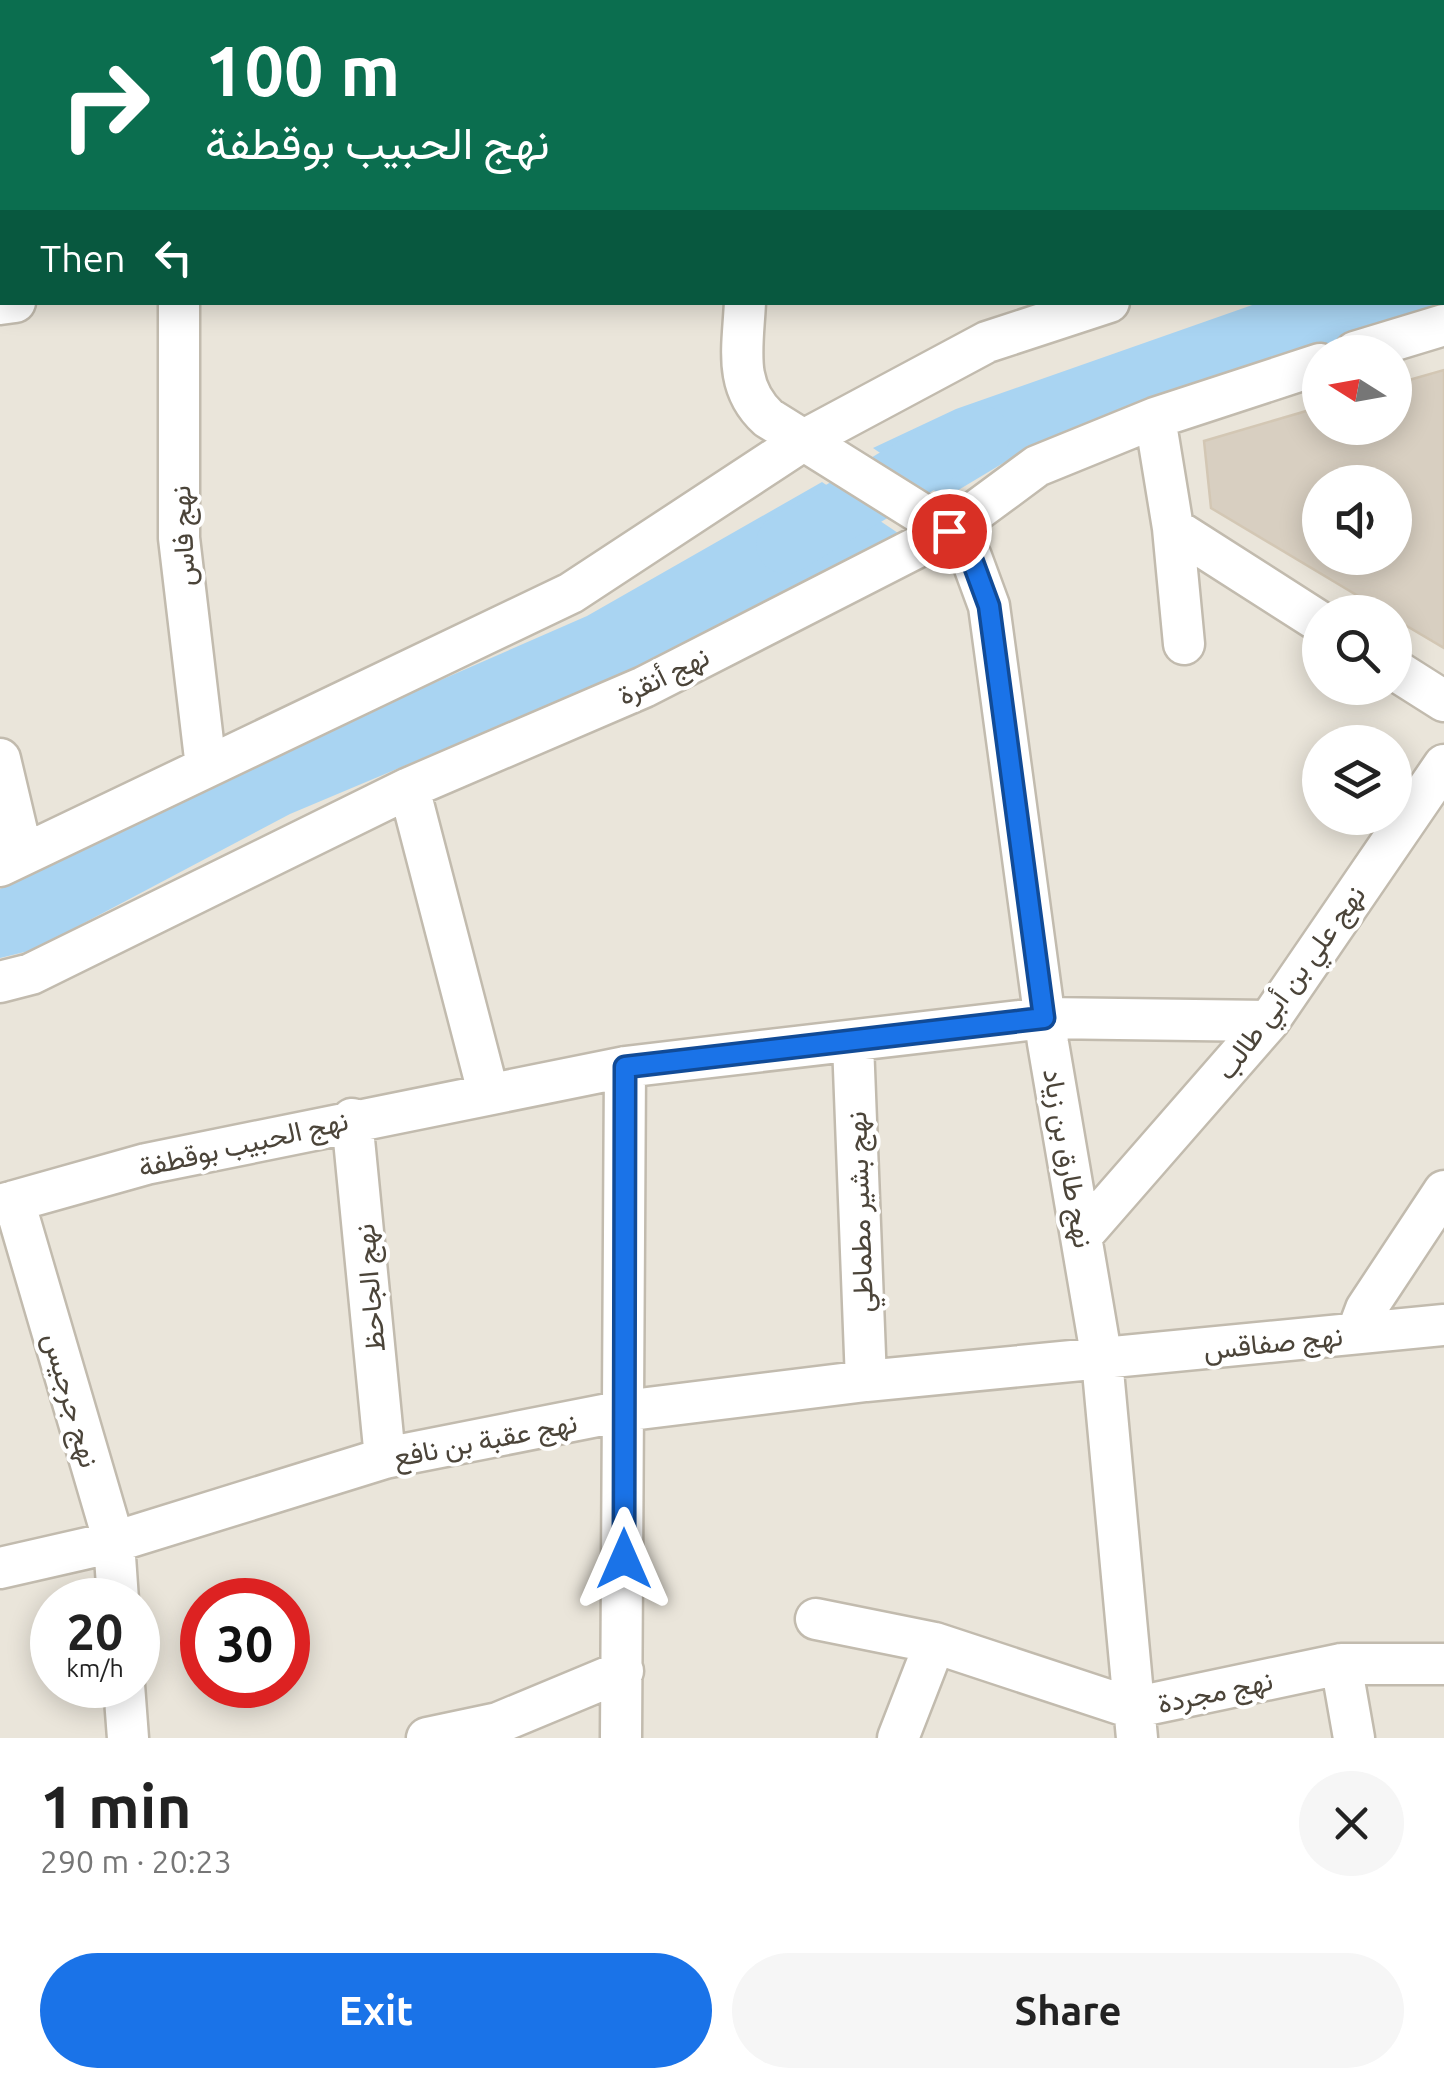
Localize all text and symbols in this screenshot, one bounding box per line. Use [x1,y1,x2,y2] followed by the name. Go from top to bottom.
[205,31,400,109] text: 100 m
[40,40,170,170] icon: right
[205,117,550,168] text: نهج الحبيب بوقطفة
[146,230,201,285] icon: left
[40,237,126,279] text: Then
[1302,335,1412,445] north arrow
[1302,335,1412,835] map controls
[1302,465,1412,575] button: sound
[164,485,205,587] street label: نهج فاس
[907,489,992,574] pin
[922,504,977,559] icon: arrive
[1302,595,1412,705] button: search
[612,640,716,715] street label: نهج أنقرة
[1302,725,1412,835] button: layers
[1209,879,1377,1090] street label: نهج علي بن أبي طالب
[1033,1066,1100,1251] street label: نهج طارق بن زياد
[135,1104,352,1187] street label: نهج الحبيب بوقطفة
[840,1111,886,1313] street label: نهج بشير مطماطي
[348,1222,395,1353] street label: نهج الجاحظ
[1202,1319,1345,1370] street label: نهج صفاقس
[33,1329,106,1472] street label: نهج جرجيس
[390,1406,580,1477] street label: نهج عقبة بن نافع
[572,1507,676,1611] position arrow
[180,1578,310,1708] speed limit sign: 30
[67,1603,123,1659] text: 20
[66,1654,124,1682] text: km/h
[1155,1664,1276,1723] street label: نهج مجردة
[1299,1771,1404,1876] button: close
[40,1772,192,1839] text: 1 min
[40,1843,232,1879] text: 290 m · 20:23
[40,1953,712,2068] button: Exit
[732,1953,1404,2068] button: Share

